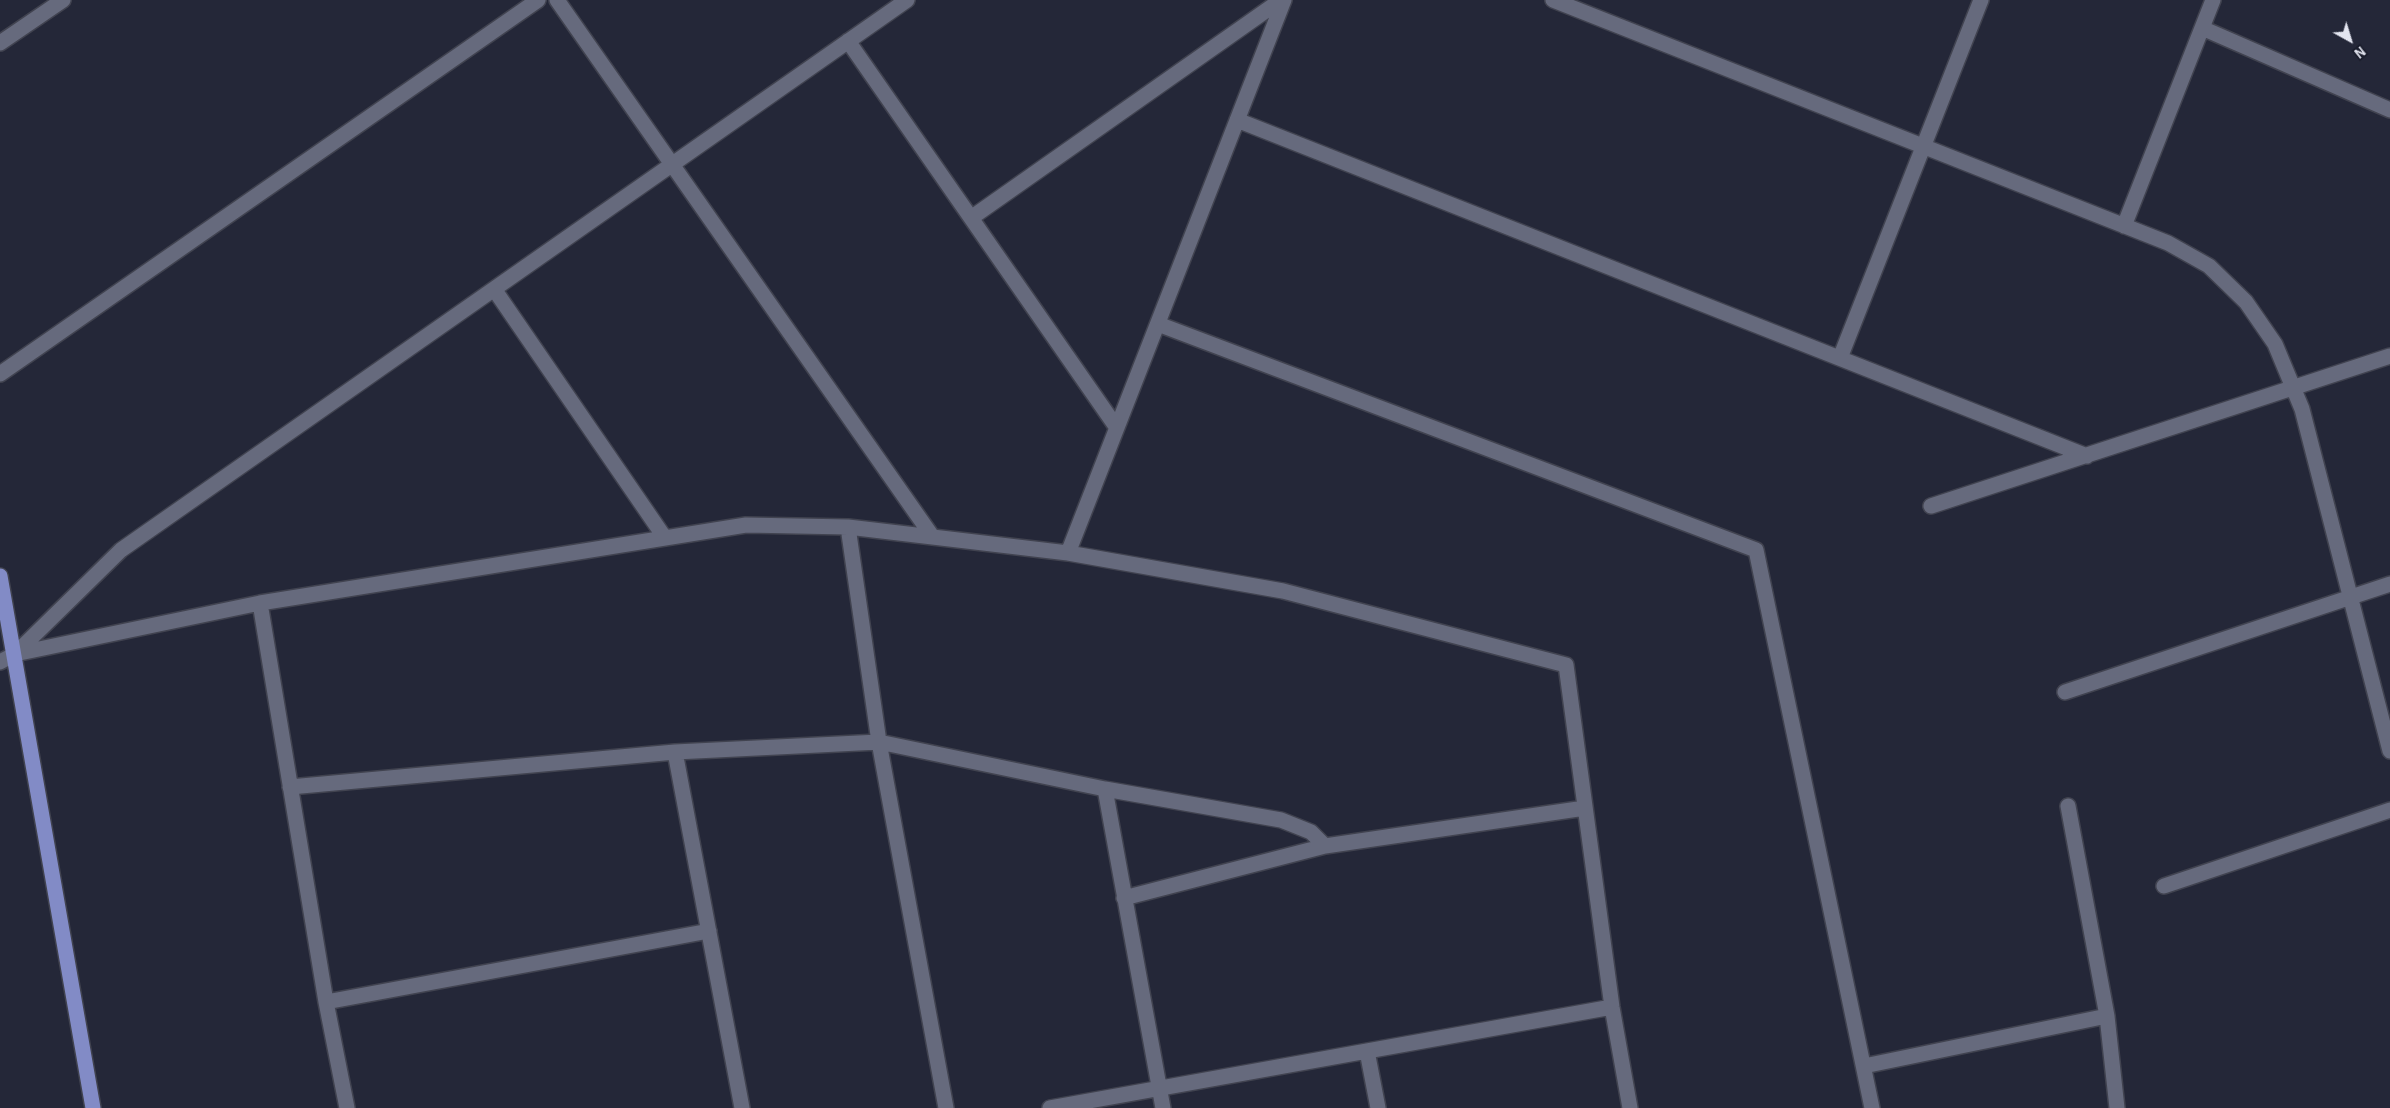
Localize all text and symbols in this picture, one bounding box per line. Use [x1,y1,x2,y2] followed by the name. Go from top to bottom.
[2325,15,2375,65] north arrow
[2351,43,2368,60] text: N

